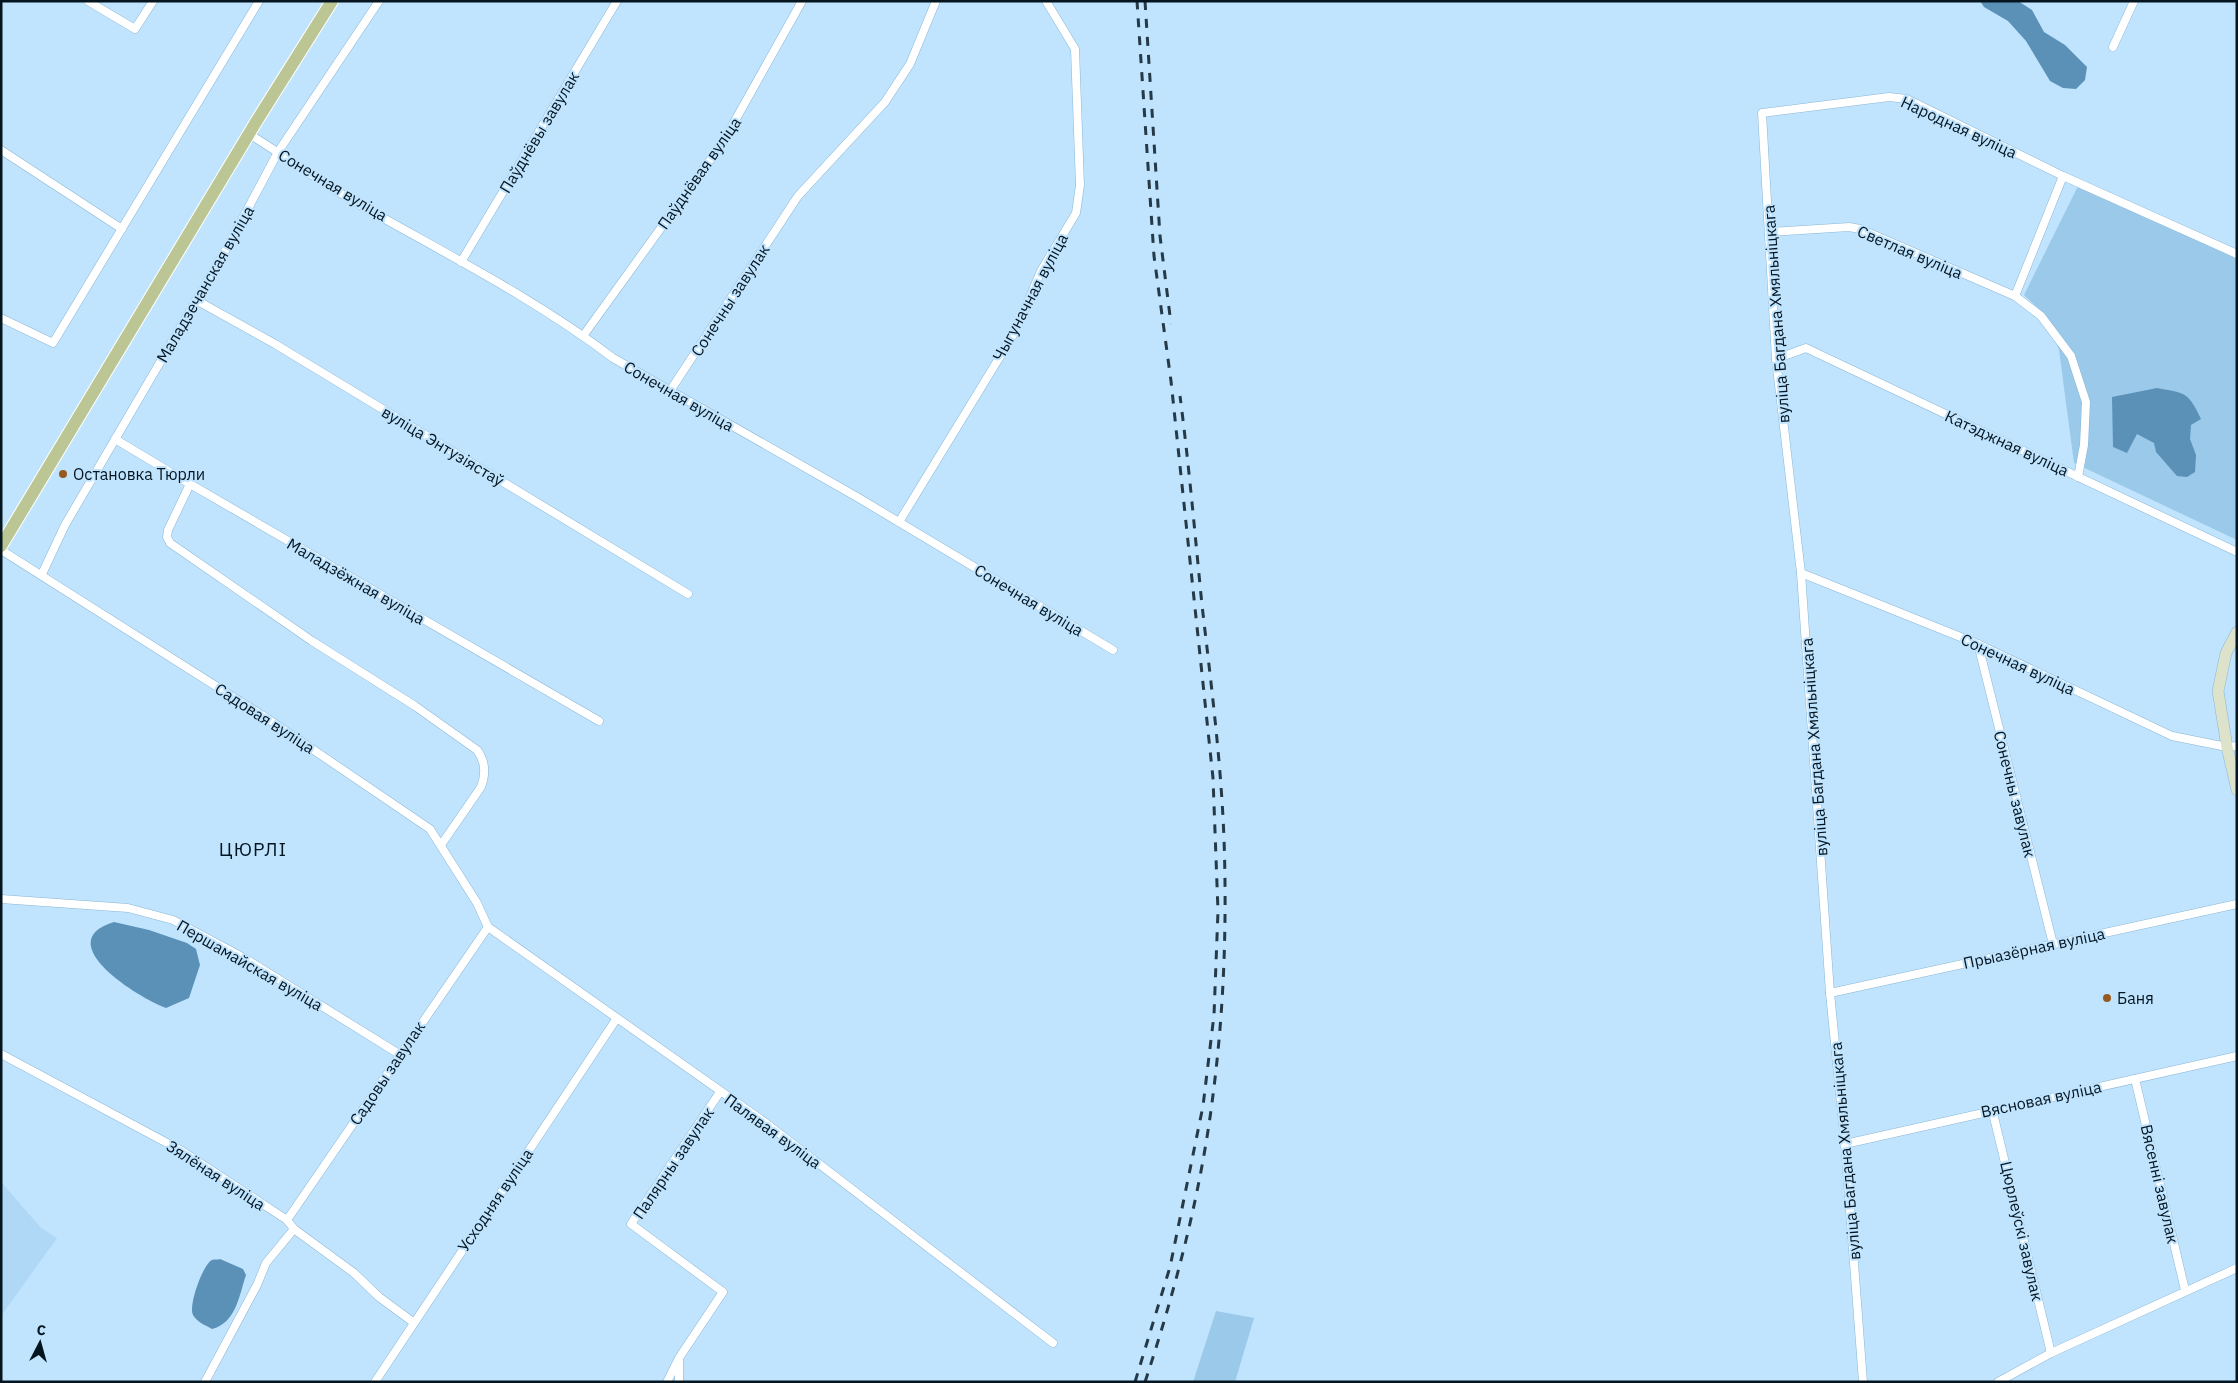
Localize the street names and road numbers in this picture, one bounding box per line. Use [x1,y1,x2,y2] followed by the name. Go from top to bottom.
[495,67,583,197] street label: Паўднёвы завулак
[1898,91,2021,163] street label: Народная вуліца
[653,113,745,233] street label: Паўднёвая вуліца
[275,145,392,226] street label: Сонечная вуліца
[152,202,258,366] street label: Маладзечанская вуліца
[1758,204,1794,424] street label: вуліца Багдана Хмяльніцкага
[1854,221,1966,283] street label: Светлая вуліца
[988,229,1072,364] street label: Чыгуначная вуліца
[686,240,774,360] street label: Сонечны завулак
[620,356,738,436] street label: Сонечная вуліца
[378,402,508,490] street label: вуліца Энтузіястаў
[1942,406,2072,481] street label: Катэджная вуліца
[283,533,429,629] street label: Маладзёжная вуліца
[971,560,1088,641] street label: Сонечная вуліца
[1958,629,2079,699] street label: Сонечная вуліца
[1796,637,1832,857] street label: вуліца Багдана Хмяльніцкага
[211,678,319,758] street label: Садовая вуліца
[1990,729,2040,860] street label: Сонечны завулак
[174,915,327,1015] street label: Першамайская вуліца
[1961,923,2107,973] street label: Прыазёрная вуліца
[345,1017,429,1129] street label: Садовы завулак
[1825,1041,1864,1261] street label: вуліца Багдана Хмяльніцкага
[1979,1076,2104,1122] street label: Вясновая вуліца
[721,1089,826,1173] street label: Палявая вуліца
[628,1103,718,1223] street label: Палярны завулак
[2137,1122,2183,1246] street label: Вясенні завулак
[163,1136,270,1215] street label: Зялёная вуліца
[453,1144,537,1256] street label: Усходняя вуліца
[1996,1159,2048,1303] street label: Цюрлеўскі завулак

